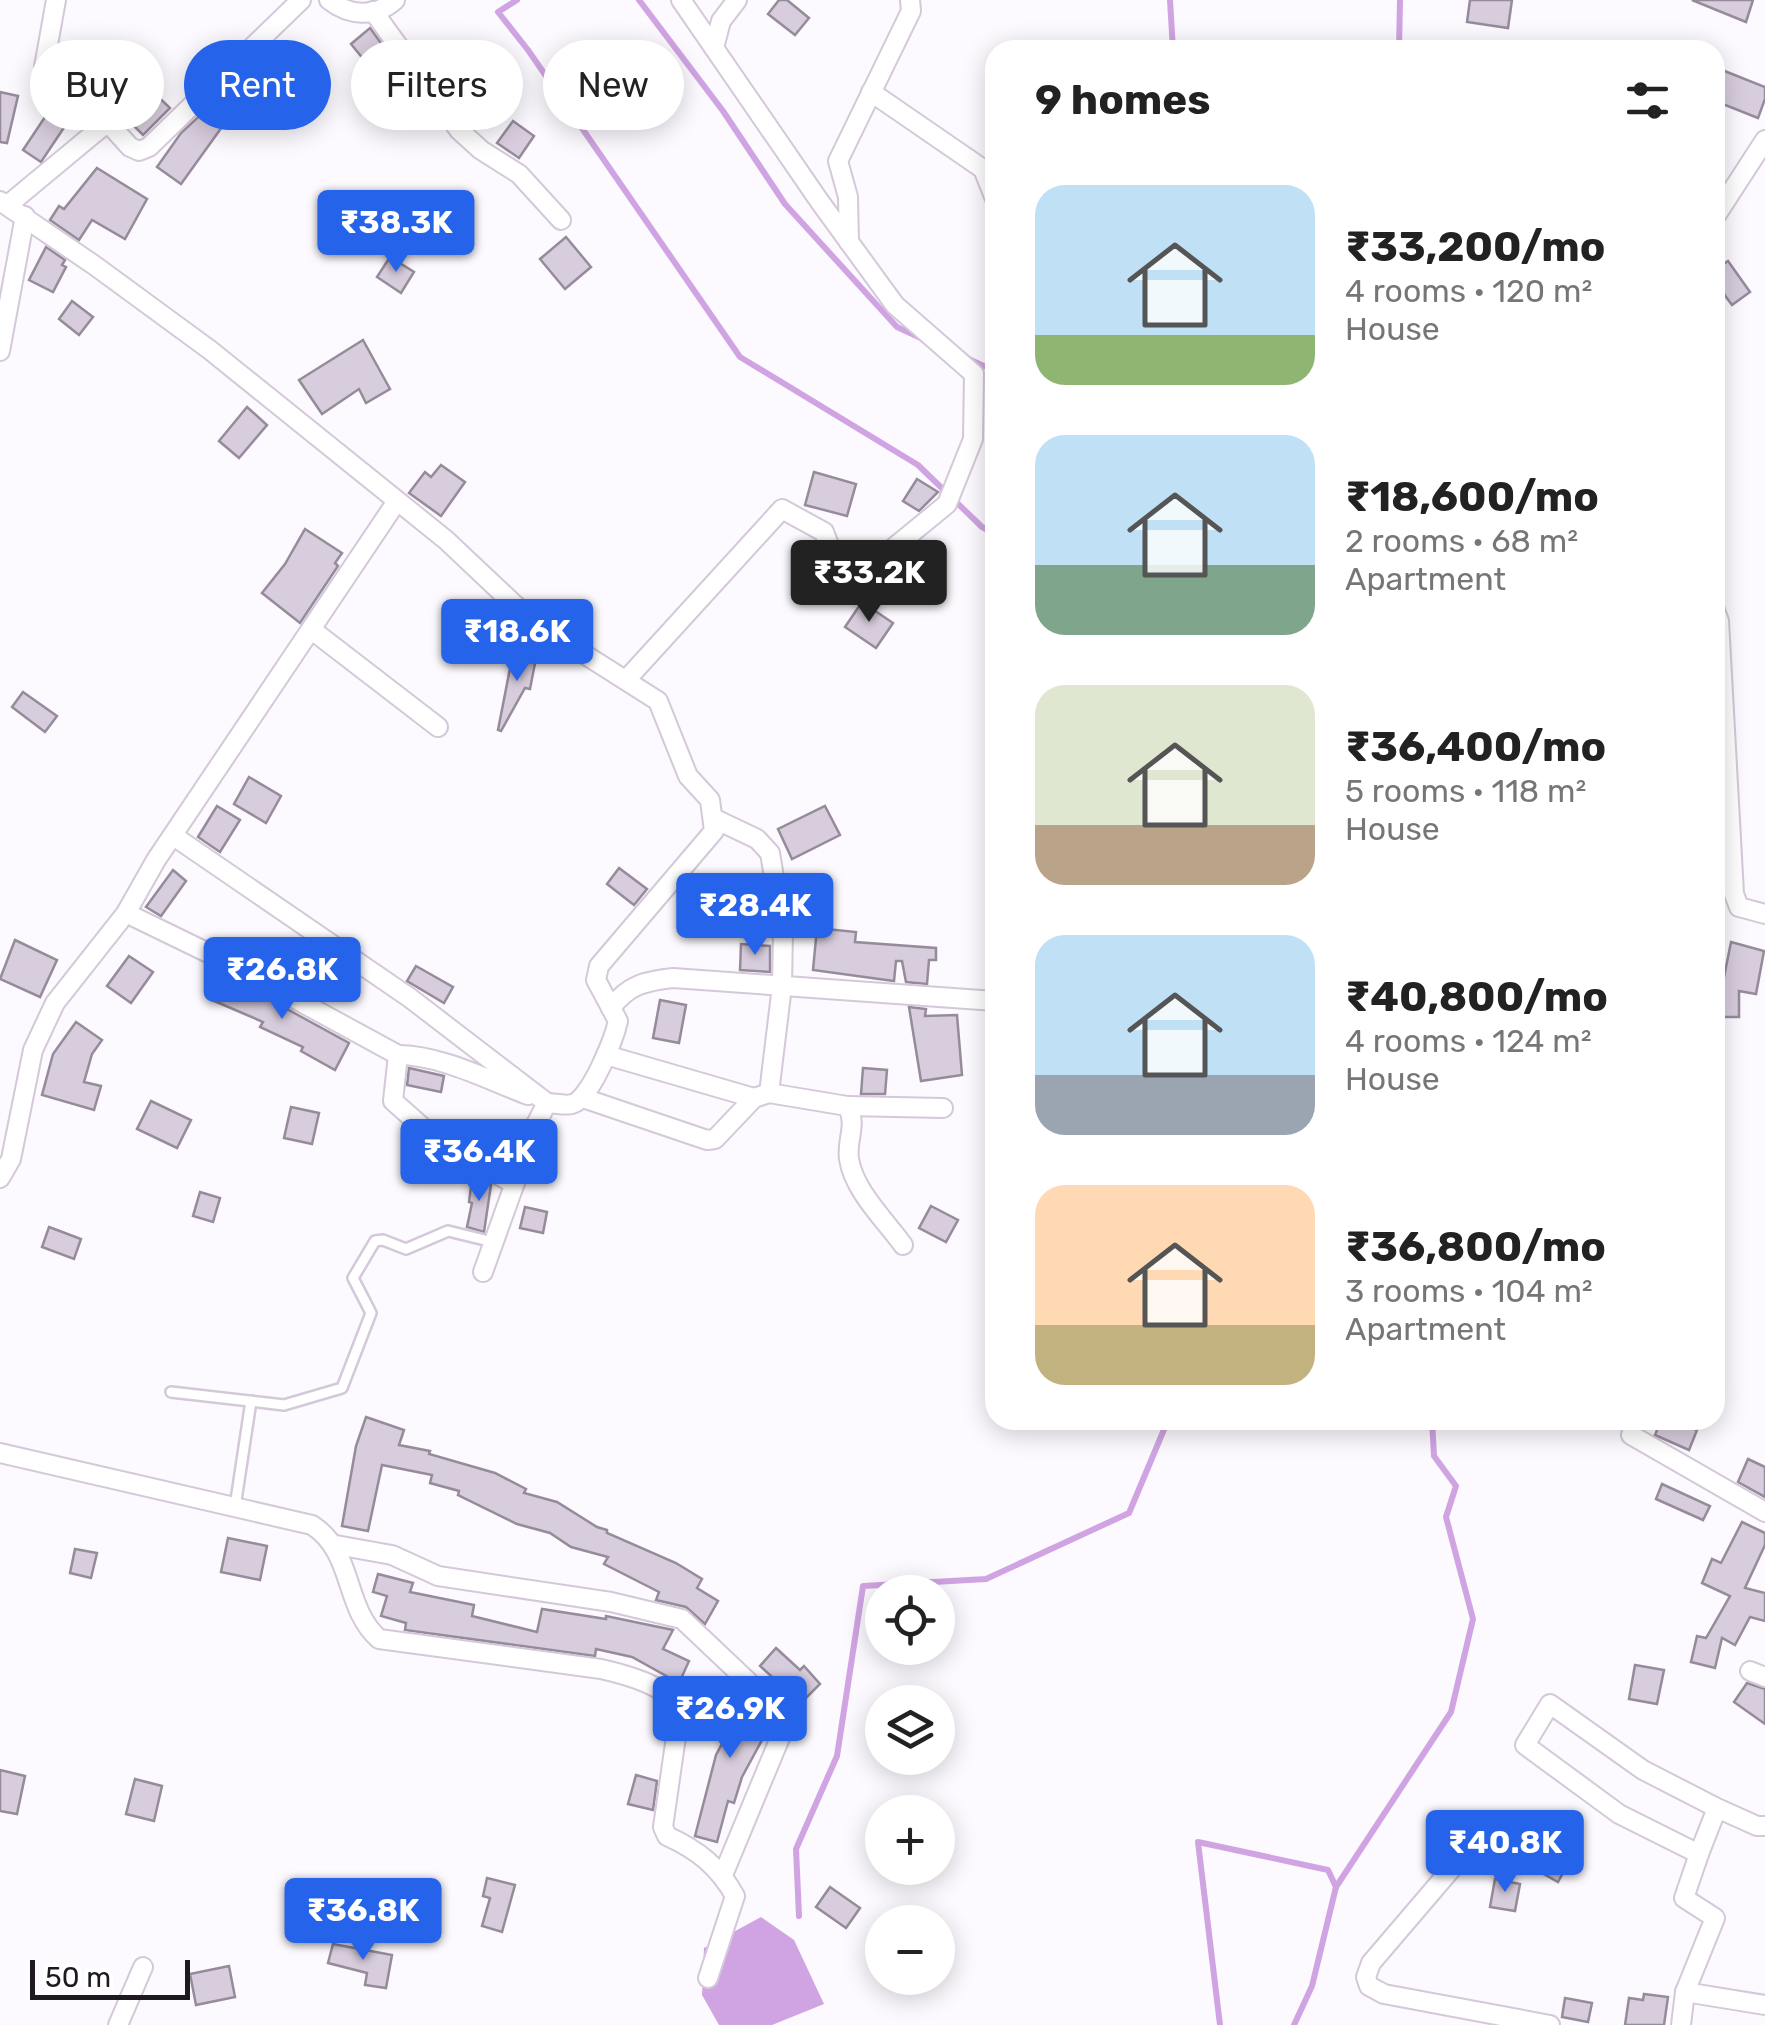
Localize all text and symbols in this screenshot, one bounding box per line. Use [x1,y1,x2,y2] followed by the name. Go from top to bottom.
[30,40,164,130] chip: Buy
[184,40,331,130] chip: Rent
[351,40,523,130] chip: Filters
[543,40,684,130] chip: New
[1620,73,1675,128] icon: filters
[1035,75,1210,125] text: 9 homes
[315,190,477,275] pin: ₹38.3K
[339,203,453,241] text: ₹38.3K
[1345,222,1605,272] text: ₹33,200/mo
[1115,225,1235,345] icon: home
[1345,272,1592,310] text: 4 rooms · 120 m²
[1345,310,1440,348] text: House
[1345,472,1599,522] text: ₹18,600/mo
[1115,475,1235,595] icon: home
[1345,522,1578,560] text: 2 rooms · 68 m²
[788,540,950,625] pin: ₹33.2K
[813,553,925,591] text: ₹33.2K
[1345,560,1506,598] text: Apartment
[436,599,598,684] pin: ₹18.6K
[463,612,571,650] text: ₹18.6K
[1345,722,1606,772] text: ₹36,400/mo
[1115,725,1235,845] icon: home
[1345,772,1586,810] text: 5 rooms · 118 m²
[1345,810,1440,848] text: House
[674,873,836,958] pin: ₹28.4K
[698,886,812,924] text: ₹28.4K
[201,937,363,1022] pin: ₹26.8K
[226,950,338,988] text: ₹26.8K
[1345,972,1608,1022] text: ₹40,800/mo
[1115,975,1235,1095] icon: home
[1345,1022,1592,1060] text: 4 rooms · 124 m²
[1345,1060,1440,1098] text: House
[398,1119,560,1204] pin: ₹36.4K
[422,1132,536,1170] text: ₹36.4K
[1345,1222,1606,1272] text: ₹36,800/mo
[1115,1225,1235,1345] icon: home
[1345,1272,1593,1310] text: 3 rooms · 104 m²
[1345,1310,1506,1348] text: Apartment
[865,1575,955,1995] map controls
[865,1575,955,1665] button: locate
[649,1676,811,1761] pin: ₹26.9K
[865,1685,955,1775] button: layers
[675,1689,785,1727] text: ₹26.9K
[865,1795,955,1885] button: +
[1424,1810,1586,1895] pin: ₹40.8K
[1448,1823,1562,1861] text: ₹40.8K
[282,1878,444,1963] pin: ₹36.8K
[307,1891,419,1929] text: ₹36.8K
[865,1905,955,1995] button: −
[30,1955,190,2000] scale bar
[45,1961,111,1994] text: 50 m

